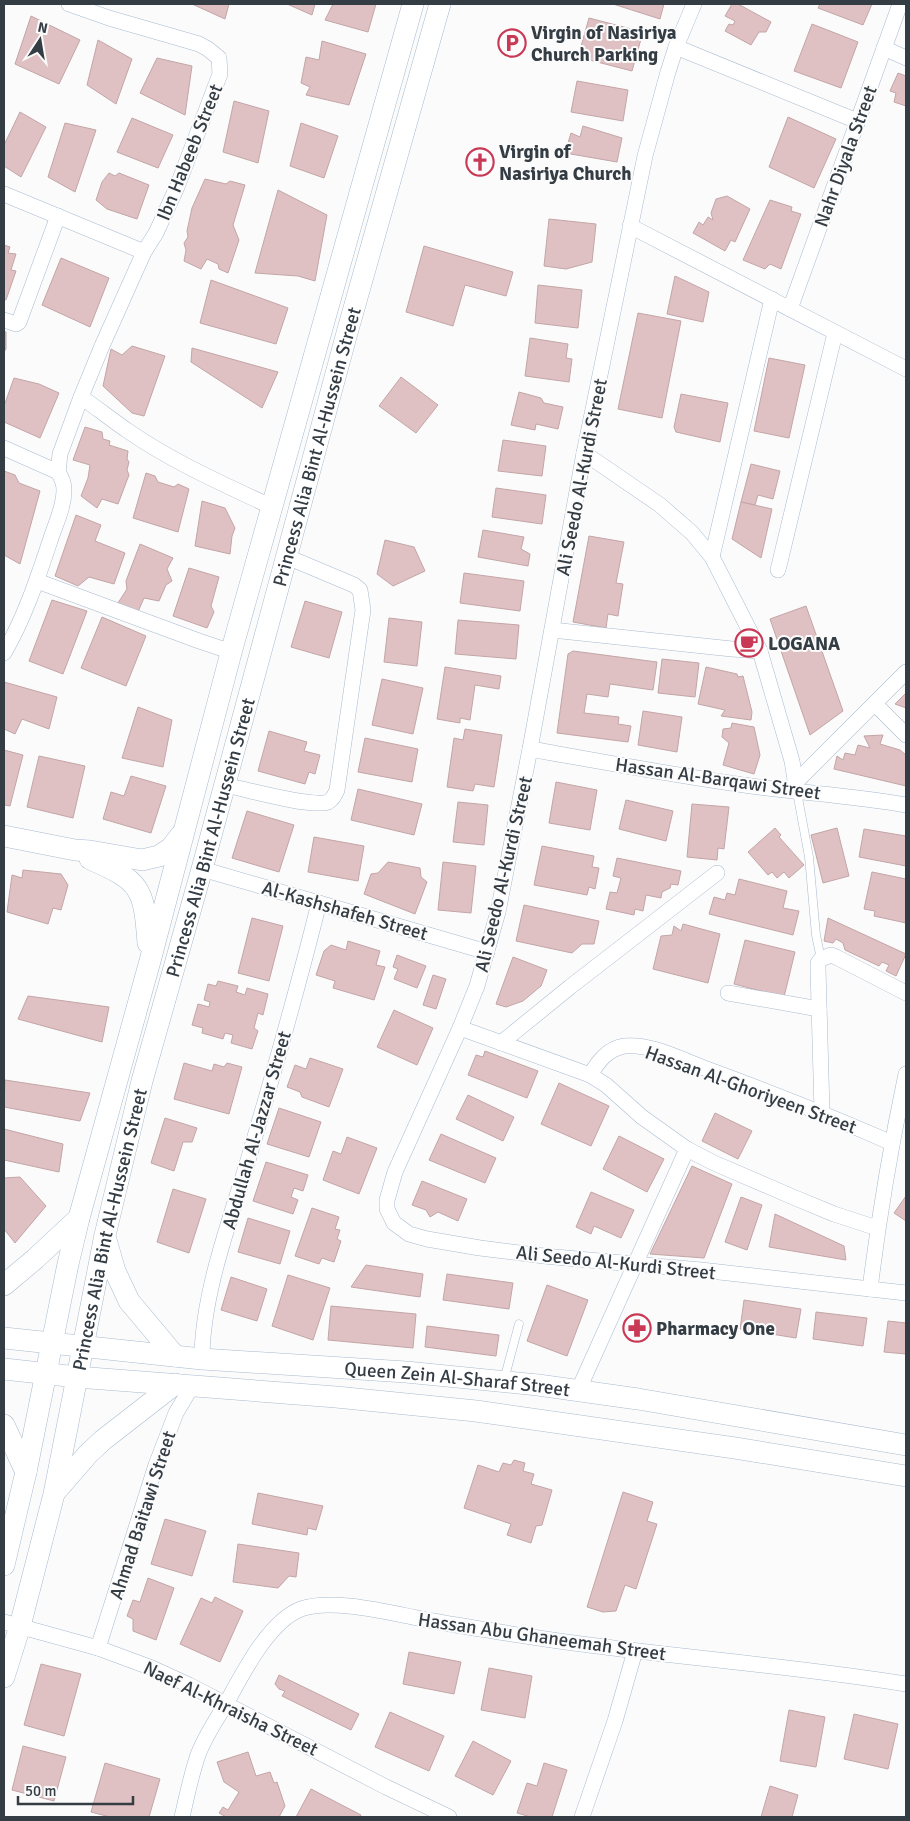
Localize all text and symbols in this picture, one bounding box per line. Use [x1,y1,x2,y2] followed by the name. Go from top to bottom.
[15,15,65,65] north arrow
[36,18,49,37] text: N
[531,21,677,67] place label: Virgin of Nasiriya Church Parking
[497,28,527,58] parking icon: Virgin of Nasiriya Church Parking
[152,80,228,224] street label: Ibn Habeeb Street
[809,82,883,230] street label: Nahr Diyala Street
[499,140,632,186] place label: Virgin of Nasiriya Church
[465,147,495,177] church icon: Virgin of Nasiriya Church
[268,304,367,589] street label: Princess Alia Bint Al-Hussein Street
[551,376,613,578] street label: Ali Seedo Al-Kurdi Street
[734,628,764,658] cafe icon: LOGANA
[768,632,840,656] place label: LOGANA
[161,695,261,980] street label: Princess Alia Bint Al-Hussein Street
[614,753,822,805] street label: Hassan Al-Barqawi Street
[470,774,538,975] street label: Ali Seedo Al-Kurdi Street
[259,876,431,946] street label: Al-Kashshafeh Street
[217,1028,297,1232] street label: Abdullah Al-Jazzar Street
[642,1040,860,1140] street label: Hassan Al-Ghoriyeen Street
[68,1086,153,1373] street label: Princess Alia Bint Al-Hussein Street
[515,1241,717,1285] street label: Ali Seedo Al-Kurdi Street
[622,1313,652,1343] pharmacy icon: Pharmacy One
[656,1317,775,1341] place label: Pharmacy One
[344,1357,572,1402] street label: Queen Zein Al-Sharaf Street
[104,1428,182,1603] street label: Ahmad Baitawi Street
[416,1608,668,1666] street label: Hassan Abu Ghaneemah Street
[139,1656,322,1762] street label: Naef Al-Khraisha Street
[18,1774,132,1806] scale bar
[25,1782,56,1800] text: 50 m

